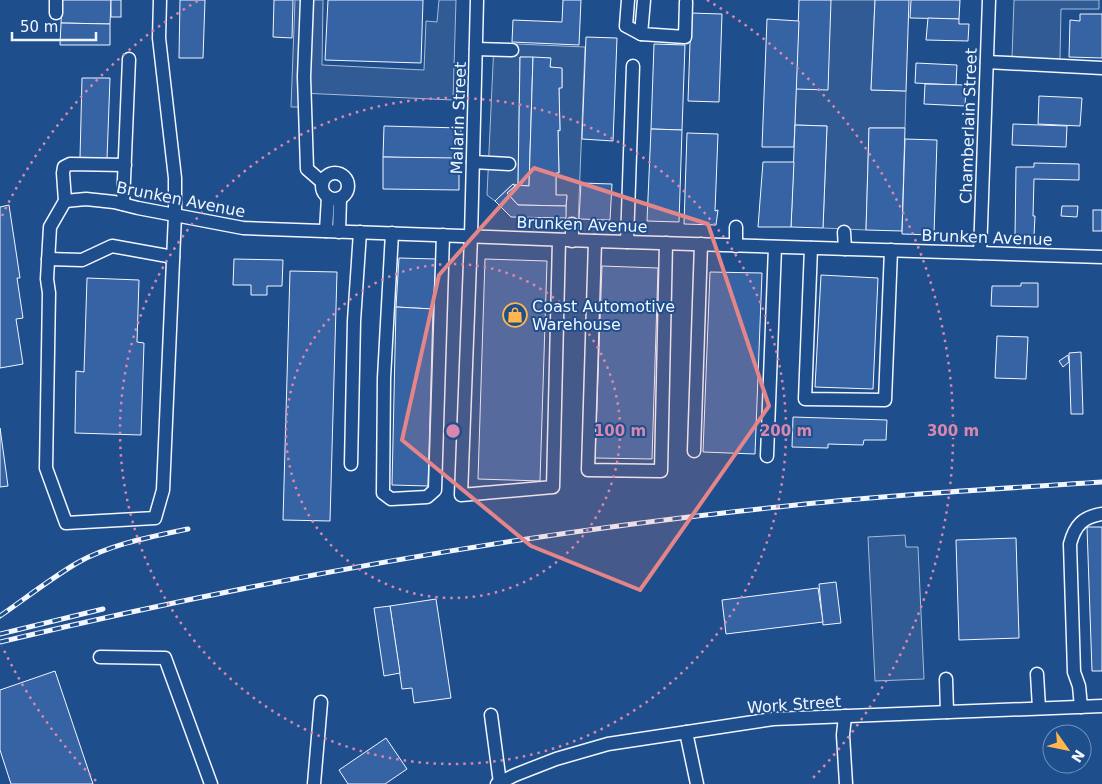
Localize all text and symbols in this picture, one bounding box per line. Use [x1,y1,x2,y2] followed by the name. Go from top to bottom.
[12,10,96,42] scale bar
[20,18,58,36] text: 50 m
[956,48,981,204] street label: Chamberlain Street
[447,61,470,175] street label: Malarin Street
[115,178,247,221] street label: Brunken Avenue
[516,213,648,236] street label: Brunken Avenue
[921,226,1053,249] street label: Brunken Avenue
[532,297,675,334] place label: Coast Automotive Warehouse
[502,302,528,328] shop icon: Coast Automotive Warehouse
[444,422,462,440] centre of rings
[594,422,646,440] text: 100 m
[760,422,812,440] text: 200 m
[927,422,979,440] text: 300 m
[746,692,842,717] street label: Work Street
[1042,724,1092,774] north arrow
[1068,747,1088,765] text: N

